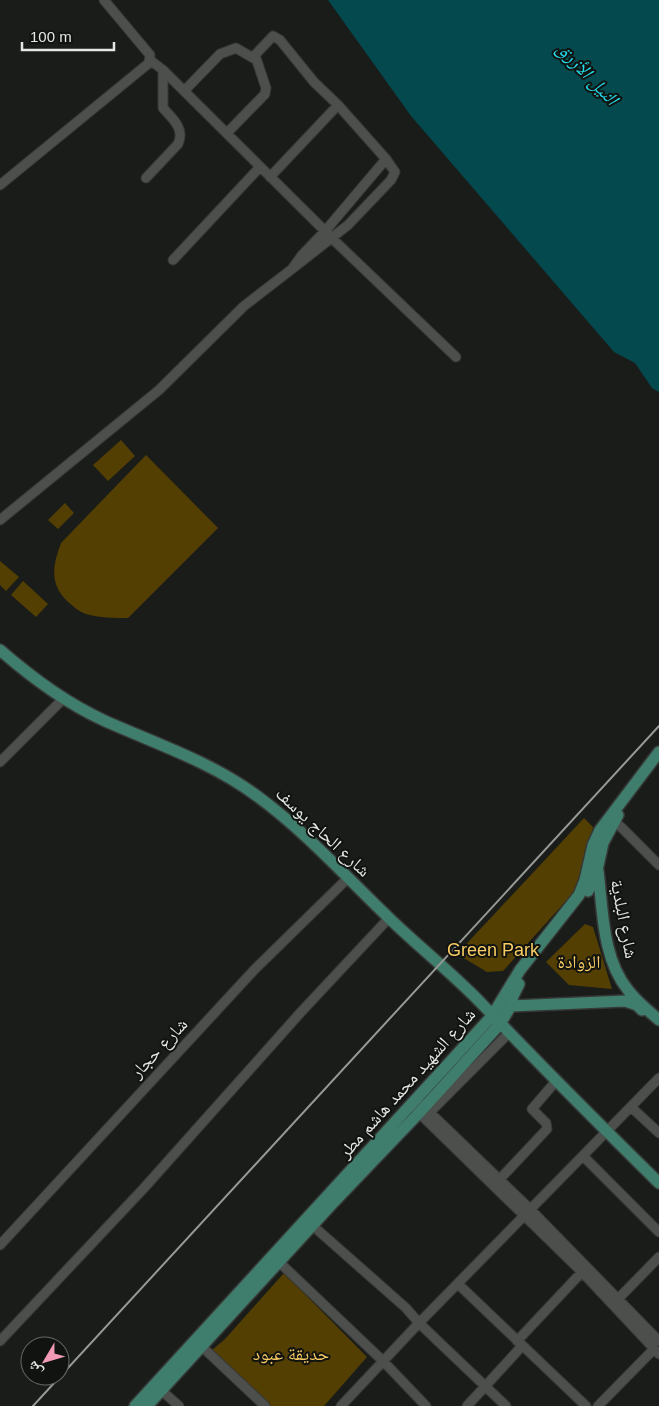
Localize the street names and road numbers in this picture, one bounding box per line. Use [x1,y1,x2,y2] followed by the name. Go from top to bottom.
[270,783,374,882] street label: شارع الحاج يوسف
[606,878,641,960] street label: شارع البلدية
[334,1004,481,1164] street label: شارع الشهيد محمد هاشم مطر
[126,1014,192,1083] street label: شارع حجار

